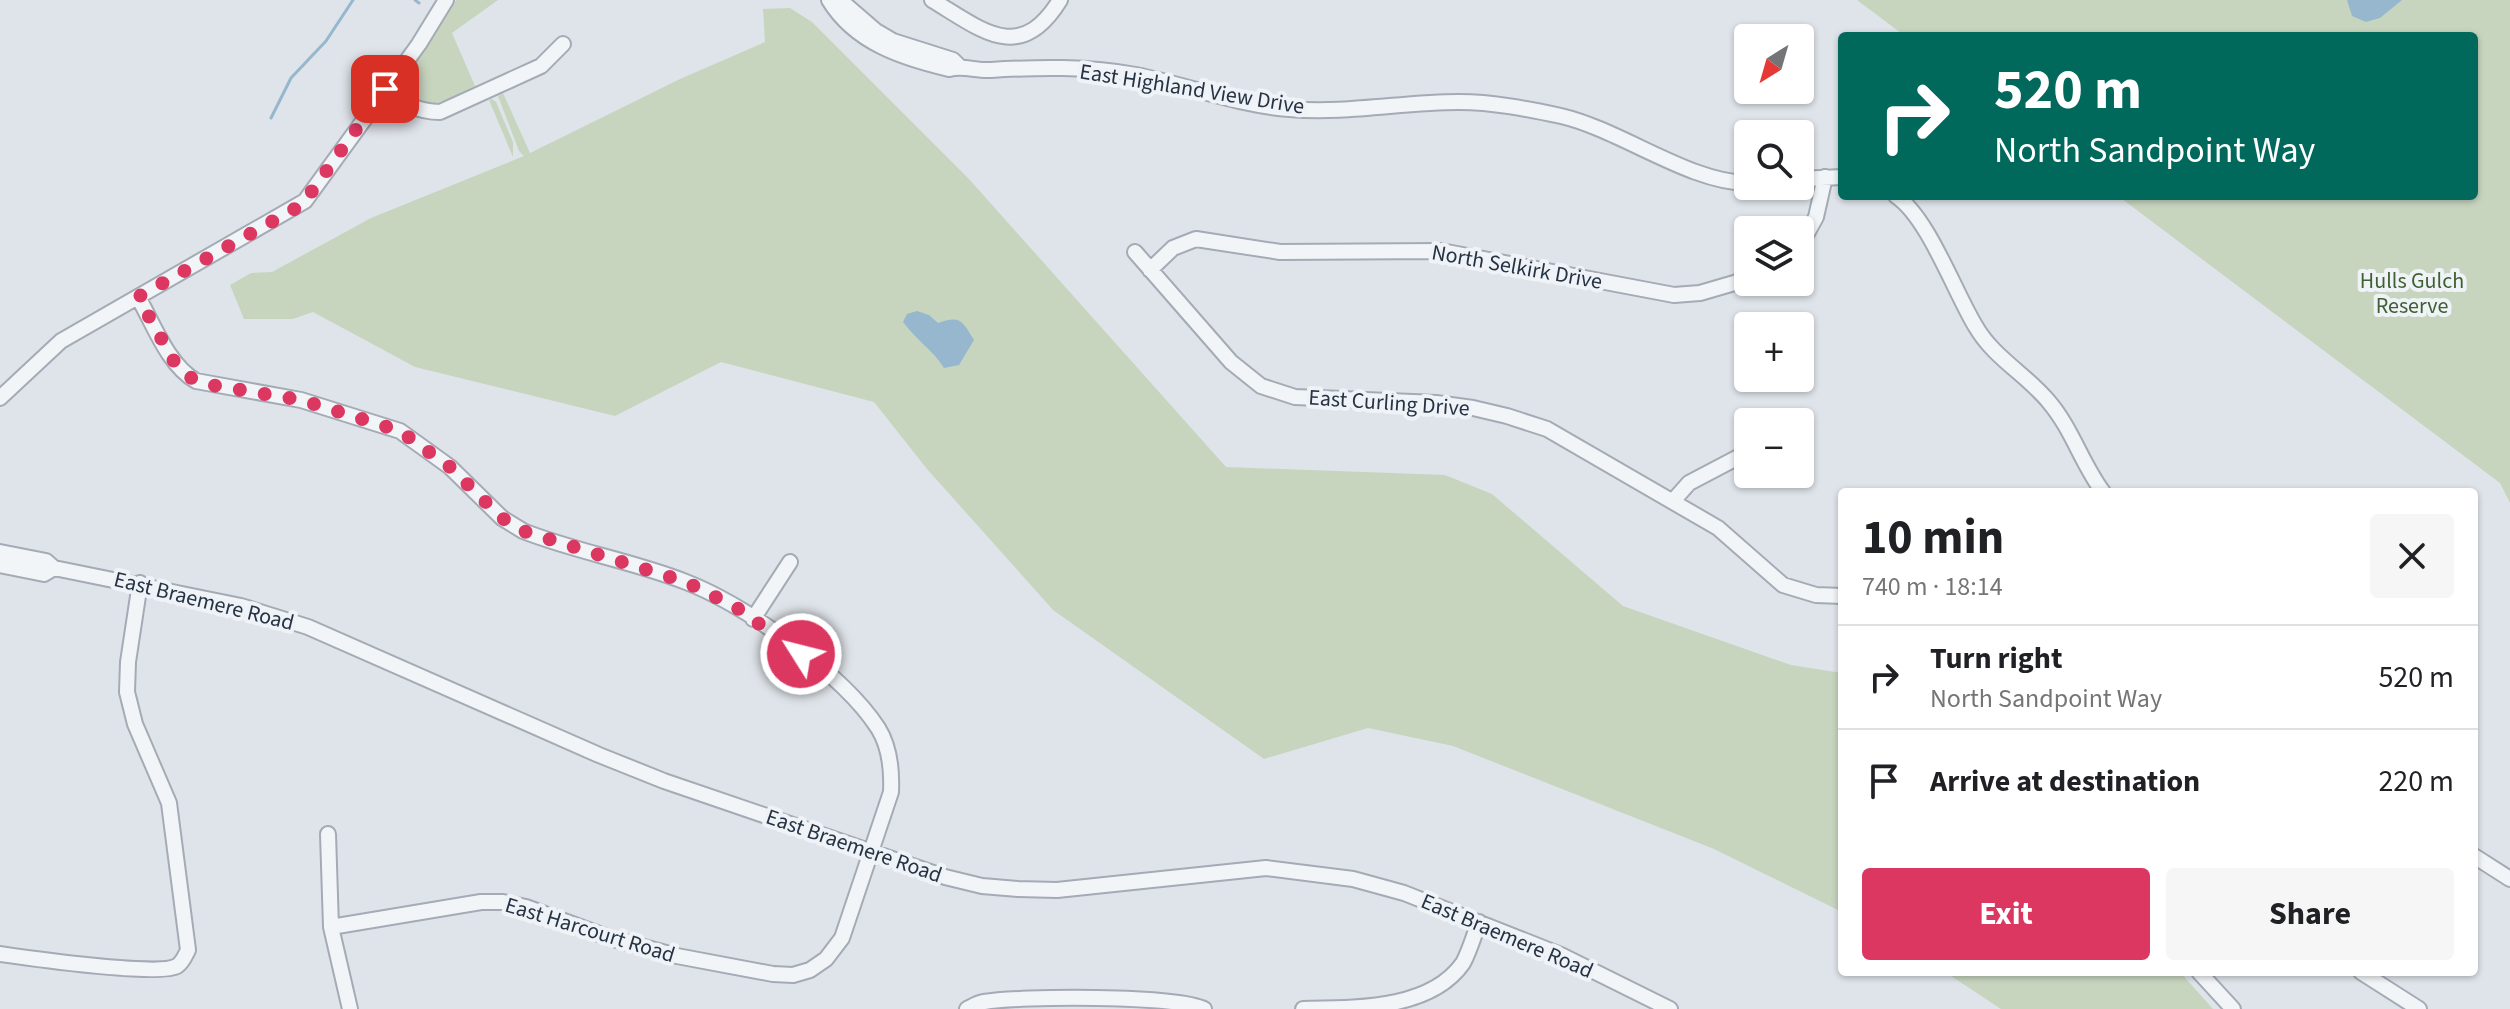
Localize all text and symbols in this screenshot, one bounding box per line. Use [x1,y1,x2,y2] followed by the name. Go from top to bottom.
[1734,24,1814,104] north arrow
[1734,24,1814,488] map controls
[1994,51,2142,130] text: 520 m
[351,55,419,123] pin
[1077,55,1307,123] street label: East Highland View Drive
[1862,64,1966,168] icon: right
[363,67,407,111] icon: arrive
[1734,120,1814,200] button: search
[1994,125,2315,176] text: North Sandpoint Way
[1734,216,1814,296] button: layers
[1429,236,1605,298] street label: North Selkirk Drive
[2360,265,2464,322] park label: Hulls Gulch Reserve
[1734,312,1814,392] button: +
[1307,381,1471,425] street label: East Curling Drive
[1734,408,1814,488] button: −
[1862,504,2004,572] text: 10 min
[2370,514,2454,598] button: close
[111,563,297,639] street label: East Braemere Road
[1862,568,2003,605] text: 740 m · 18:14
[759,612,843,696] position arrow
[1930,637,2062,680] text: Turn right
[1862,655,1906,699] icon: right
[2378,656,2454,699] text: 520 m
[1930,680,2162,717] text: North Sandpoint Way
[1862,759,1906,803] icon: arrive
[1930,760,2200,803] text: Arrive at destination
[2378,760,2454,803] text: 220 m
[762,801,946,891] street label: East Braemere Road
[1862,868,2150,960] button: Exit
[2166,868,2454,960] button: Share
[1416,885,1598,987] street label: East Braemere Road
[501,889,679,971] street label: East Harcourt Road

